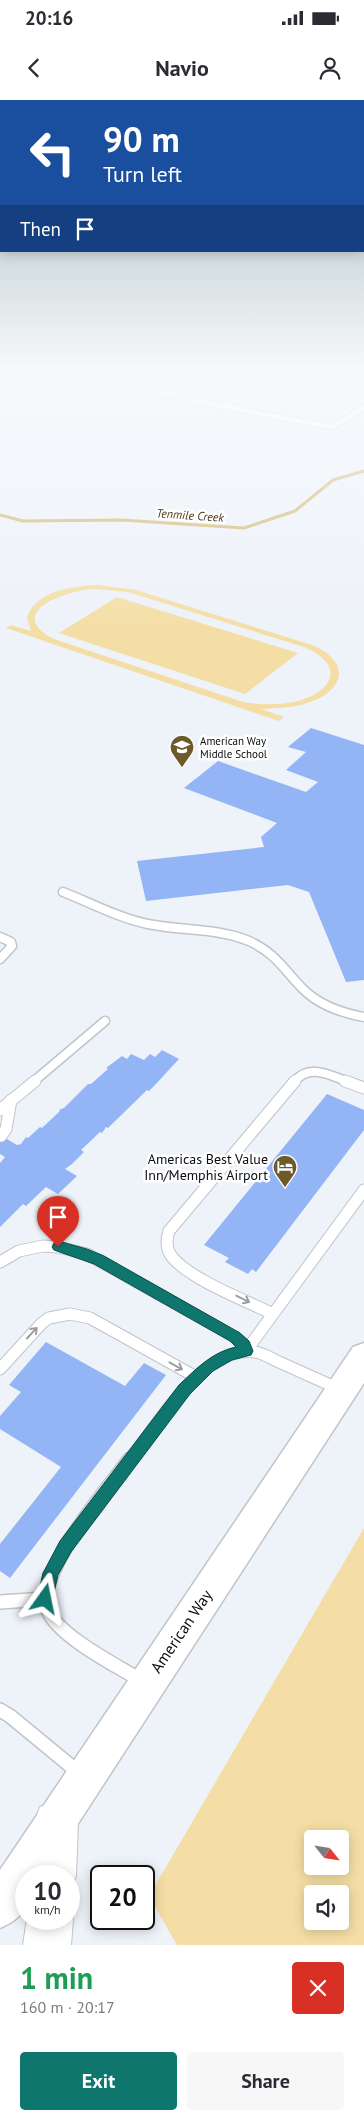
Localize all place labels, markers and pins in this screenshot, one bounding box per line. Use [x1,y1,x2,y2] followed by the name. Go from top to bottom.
[169,734,195,768] school or university icon: American Way Middle School
[200,734,268,761] place label: American Way Middle School
[144,1150,268,1184] place label: Americas Best Value Inn/Memphis Airport
[272,1154,298,1188] hotel icon: Americas Best Value Inn/Memphis Airport
[37,1196,79,1247] pin

